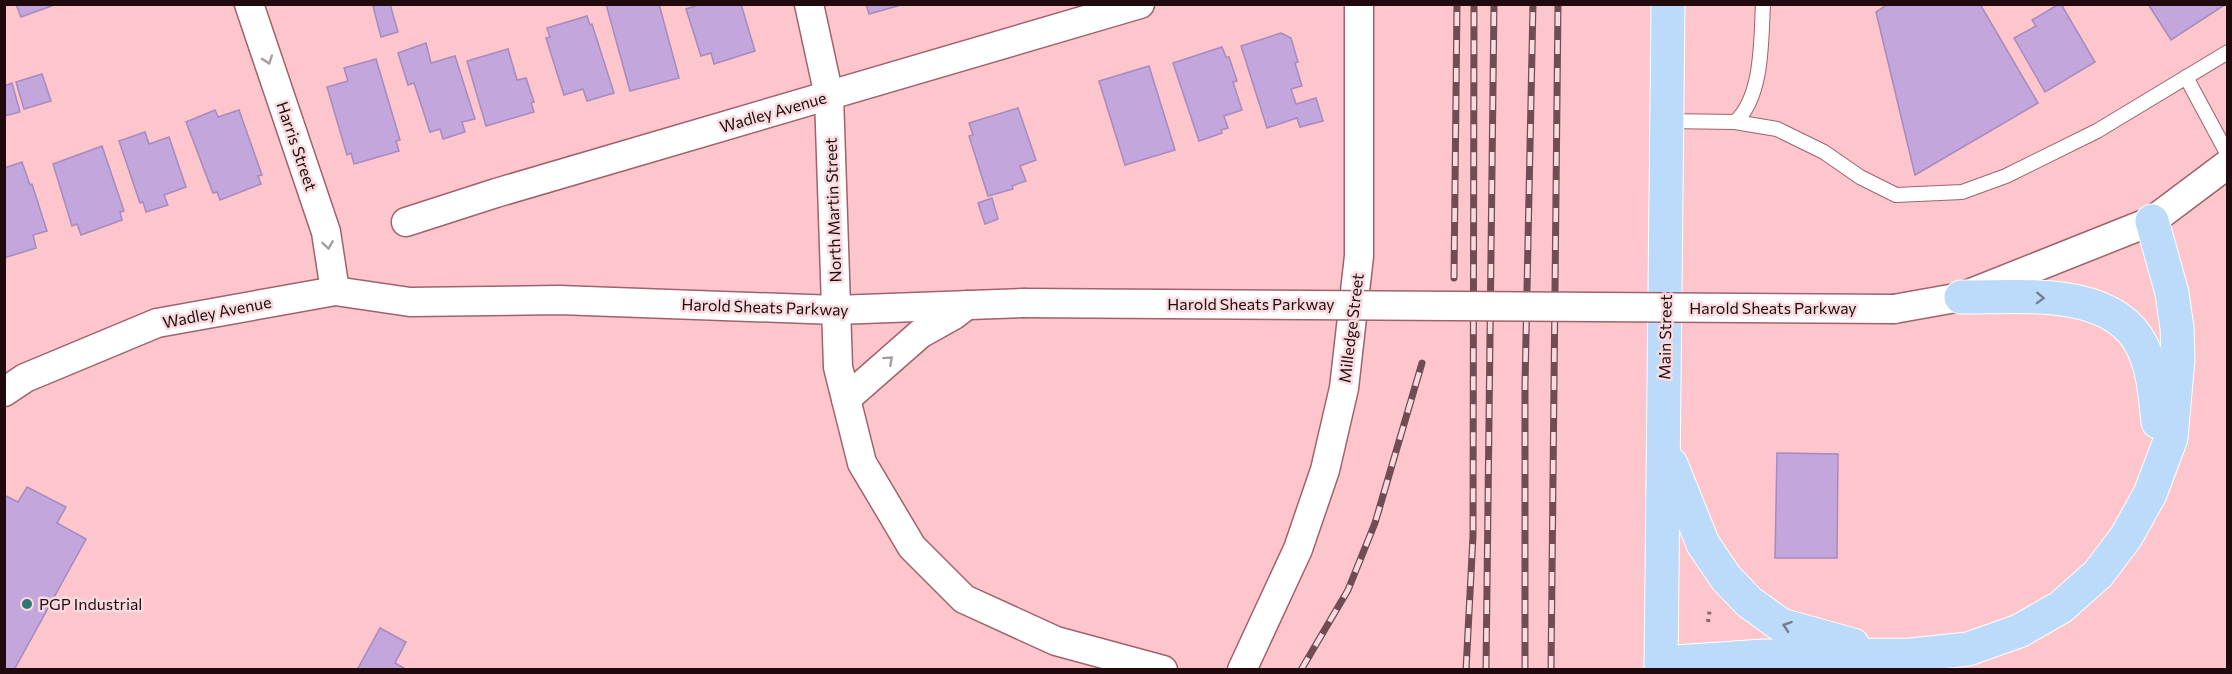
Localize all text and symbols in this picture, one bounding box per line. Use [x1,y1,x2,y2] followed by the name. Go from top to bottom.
[260,54,273,65] one-way arrow
[717,87,828,136] street label: Wadley Avenue
[273,99,322,193] street label: Harris Street
[820,137,845,283] street label: North Martin Street
[322,240,334,250] one-way arrow
[1334,272,1367,384] street label: Milledge Street
[161,292,273,331] street label: Wadley Avenue
[2036,292,2045,304] one-way arrow
[681,294,849,319] street label: Harold Sheats Parkway
[1167,294,1335,313] street label: Harold Sheats Parkway
[1654,294,1675,380] street label: Main Street
[1689,298,1857,317] street label: Harold Sheats Parkway
[883,356,893,367] one-way arrow
[39,594,142,613] place label: PGP Industrial
[20,597,34,611] marker: PGP Industrial
[1783,621,1793,633] one-way arrow

